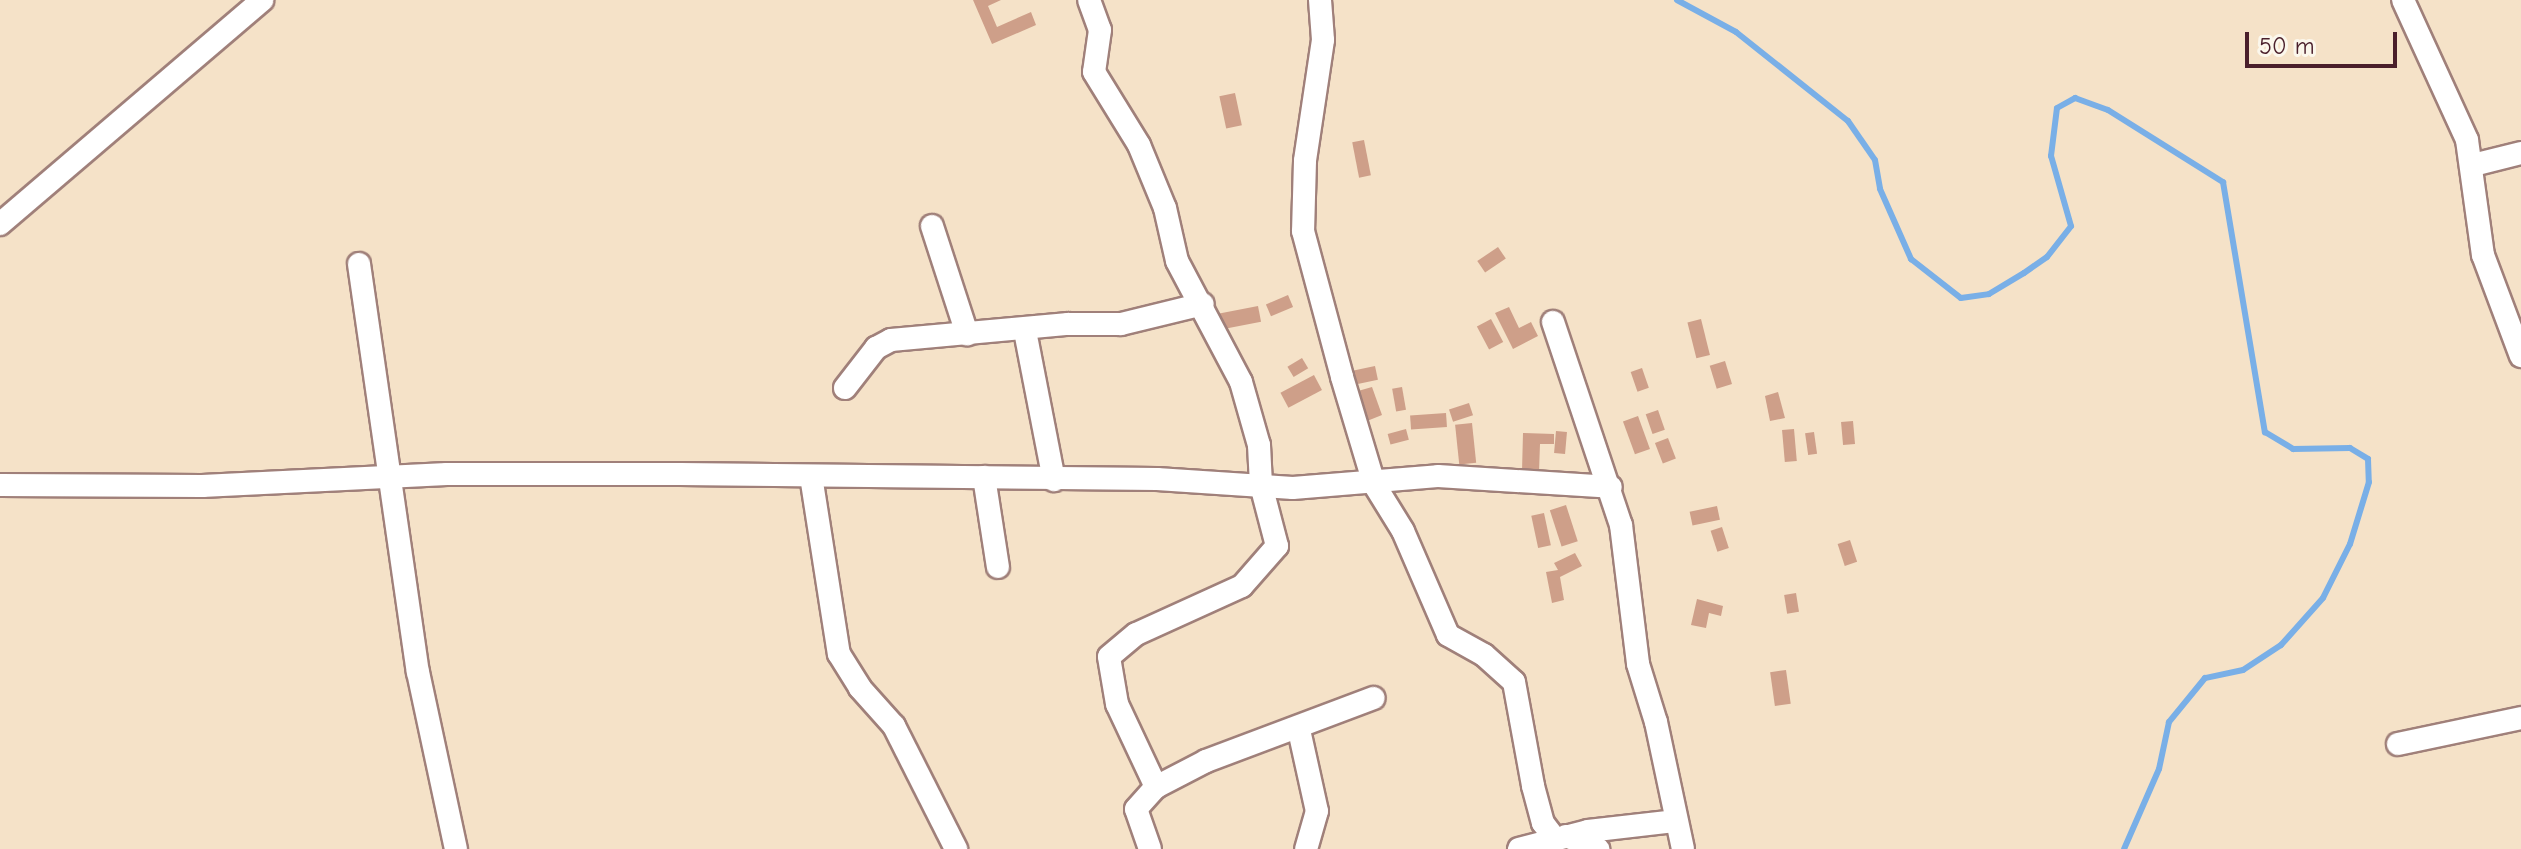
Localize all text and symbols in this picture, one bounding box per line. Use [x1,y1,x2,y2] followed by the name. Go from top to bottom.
[2249,16,2401,66] scale bar
[2259,32,2315,60] text: 50 m

